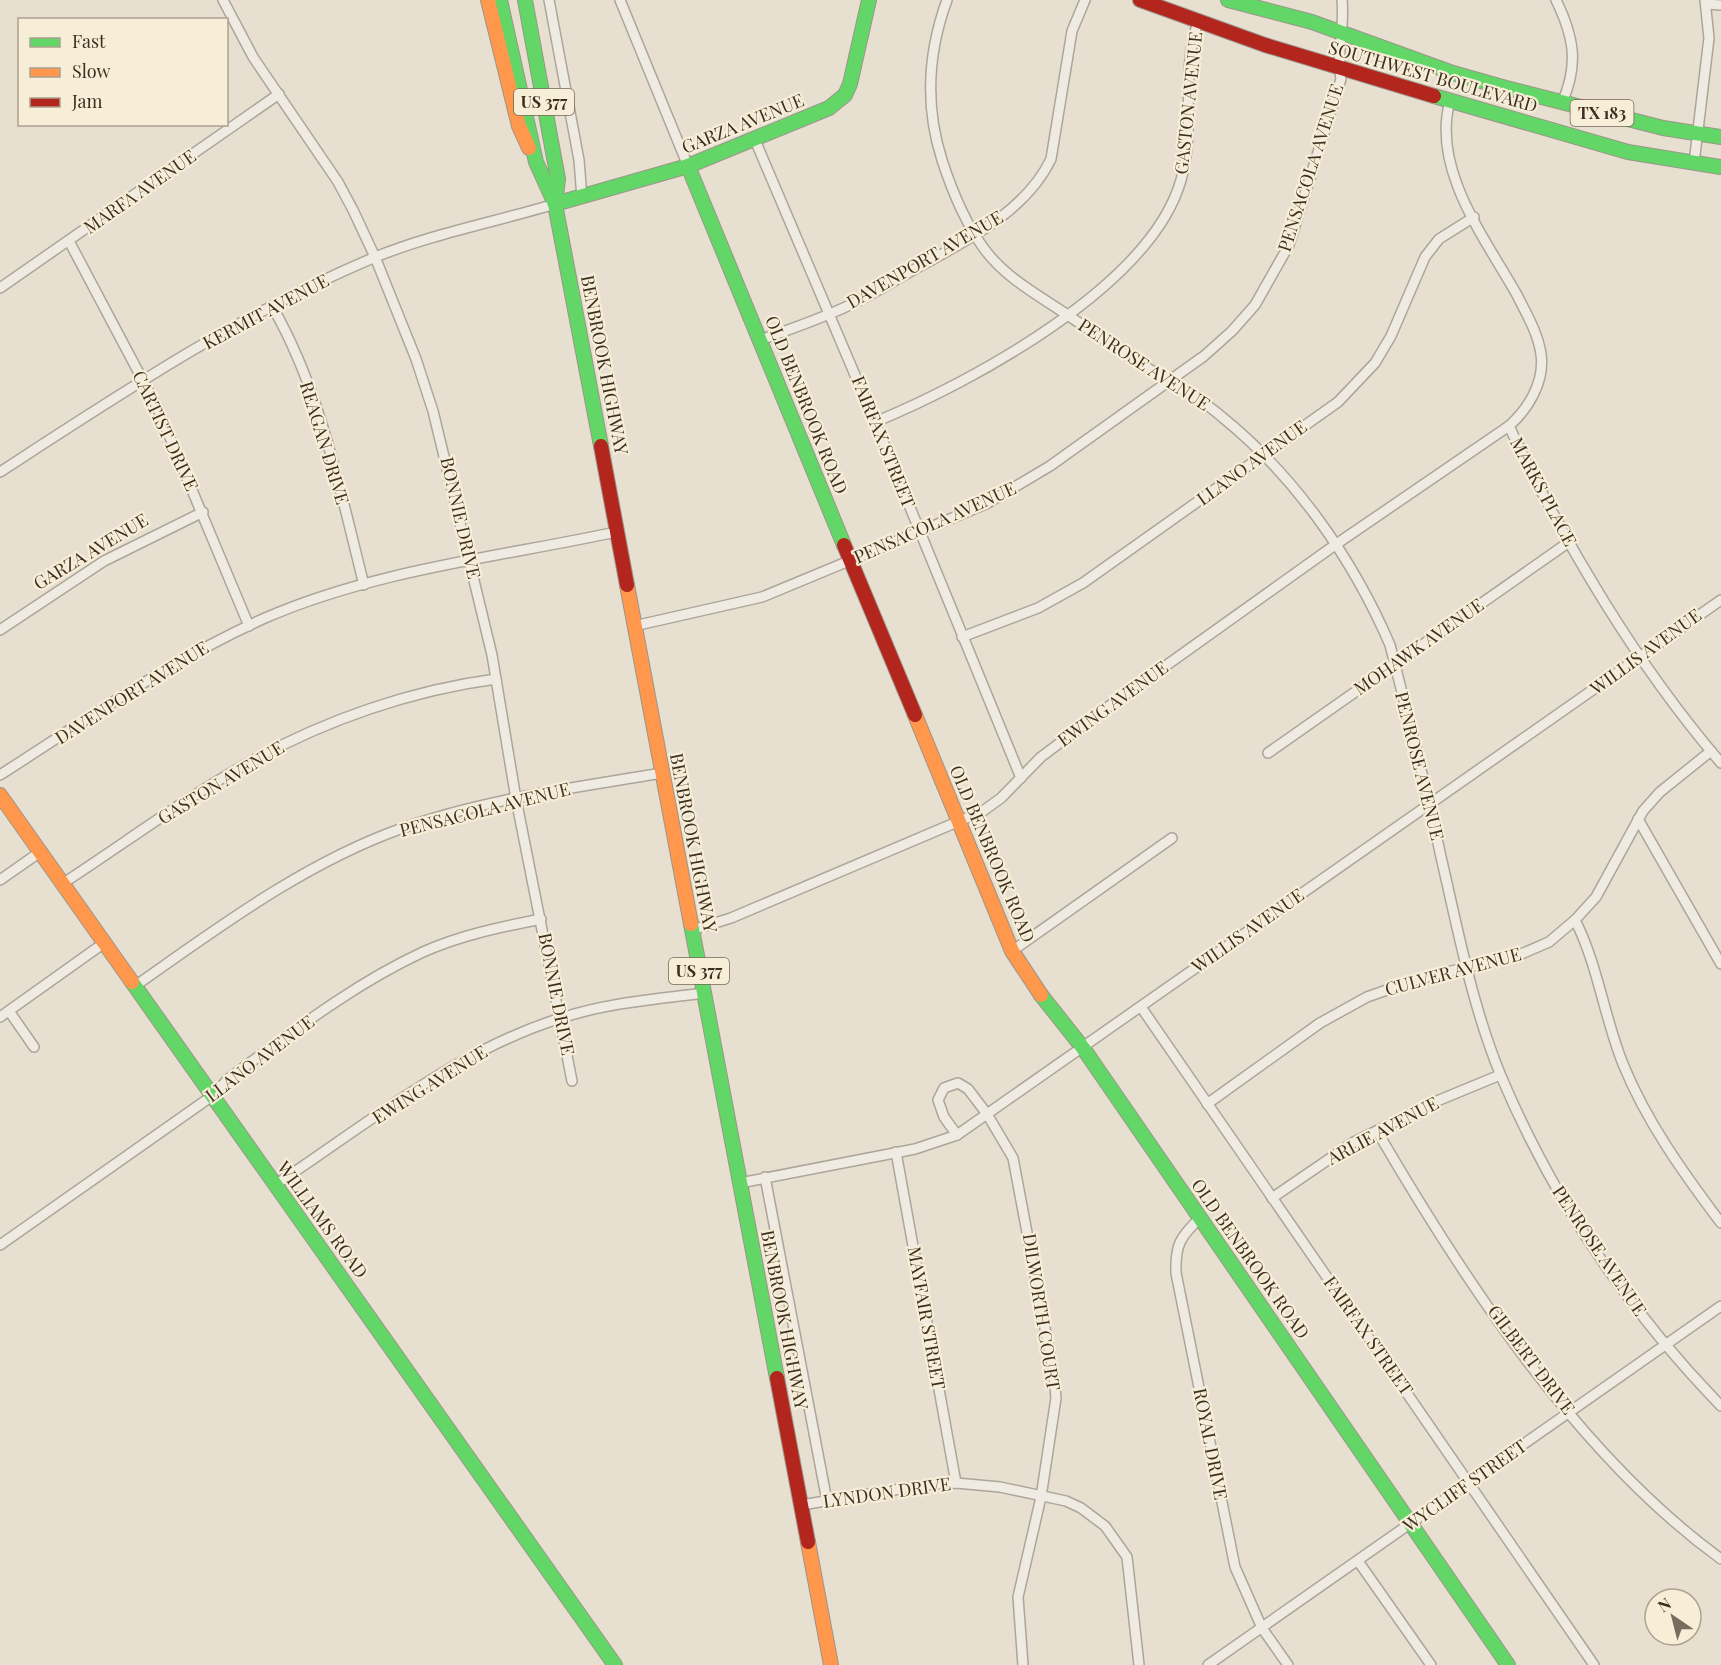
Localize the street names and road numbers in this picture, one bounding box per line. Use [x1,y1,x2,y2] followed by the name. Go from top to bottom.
[1169,30,1207,175] street label: GASTON AVENUE
[1326,35,1541,117] street label: SOUTHWEST BOULEVARD
[1272,81,1349,255] street label: PENSACOLA AVENUE
[678,88,807,159] street label: GARZA AVENUE
[514,89,574,115] road number: US 377
[1570,100,1634,126] road number: TX 183
[79,144,200,239] street label: MARFA AVENUE
[842,205,1007,314] street label: DAVENPORT AVENUE
[198,268,333,354] street label: KERMIT AVENUE
[576,273,634,457] street label: BENBROOK HIGHWAY
[760,312,854,497] street label: OLD BENBROOK ROAD
[1074,313,1215,416] street label: PENROSE AVENUE
[128,367,204,495] street label: CARTIST DRIVE
[847,372,921,511] street label: FAIRFAX STREET
[295,378,355,507] street label: REAGAN DRIVE
[1192,414,1311,510] street label: LLANO AVENUE
[1505,433,1583,550] street label: MARKS PLACE
[435,455,487,581] street label: BONNIE DRIVE
[850,476,1019,569] street label: PENSACOLA AVENUE
[29,507,152,595] street label: GARZA AVENUE
[1349,592,1488,700] street label: MOHAWK AVENUE
[1584,603,1706,700] street label: WILLIS AVENUE
[50,635,213,749] street label: DAVENPORT AVENUE
[1052,655,1173,751] street label: EWING AVENUE
[1390,689,1450,843] street label: PENROSE AVENUE
[153,735,288,829] street label: GASTON AVENUE
[665,751,723,935] street label: BENBROOK HIGHWAY
[945,761,1041,946] street label: OLD BENBROOK ROAD
[397,776,573,842] street label: PENSACOLA AVENUE
[1186,882,1308,978] street label: WILLIS AVENUE
[533,931,581,1057] street label: BONNIE DRIVE
[1382,941,1524,1001] street label: CULVER AVENUE
[669,958,729,984] road number: US 377
[200,1009,319,1107] street label: LLANO AVENUE
[367,1039,491,1129] street label: EWING AVENUE
[1322,1091,1442,1170] street label: ARLIE AVENUE
[272,1155,373,1283] street label: WILLIAMS ROAD
[1186,1174,1315,1343] street label: OLD BENBROOK ROAD
[1547,1181,1652,1320] street label: PENROSE AVENUE
[756,1228,814,1412] street label: BENBROOK HIGHWAY
[1018,1232,1066,1392] street label: DILWORTH COURT
[903,1244,951,1391] street label: MAYFAIR STREET
[1319,1271,1419,1400] street label: FAIRFAX STREET
[1483,1300,1581,1419] street label: GILBERT DRIVE
[1188,1386,1234,1502] street label: ROYAL DRIVE
[1397,1434,1531,1537] street label: WYCLIFF STREET
[821,1471,952,1513] street label: LYNDON DRIVE

